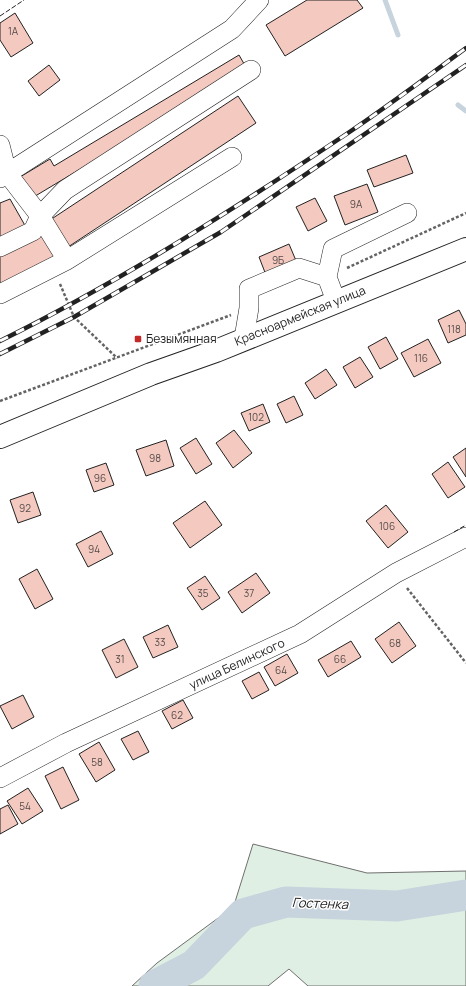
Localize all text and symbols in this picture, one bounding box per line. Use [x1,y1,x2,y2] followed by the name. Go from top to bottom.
[8,24,19,38] house number: 1А
[350,197,363,211] house number: 9А
[272,253,284,267] house number: 9Б
[232,281,368,350] street label: Красноармейская улица
[447,322,461,336] house number: 118
[146,330,217,347] place label: Безымянная
[133,334,143,344] marker: Безымянная
[414,351,428,365] house number: 116
[248,410,264,424] house number: 102
[149,451,161,465] house number: 98
[94,471,106,485] house number: 96
[19,501,31,515] house number: 92
[379,519,395,533] house number: 106
[88,542,100,556] house number: 94
[197,586,209,600] house number: 35
[244,586,254,600] house number: 37
[186,634,287,693] street label: улица Белинского
[154,635,166,649] house number: 33
[389,636,401,650] house number: 68
[115,652,125,666] house number: 31
[334,652,346,666] house number: 66
[275,663,287,677] house number: 64
[171,708,183,722] house number: 62
[91,755,103,769] house number: 58
[19,799,31,813] house number: 54
[292,893,349,913] water label: Гостенка

